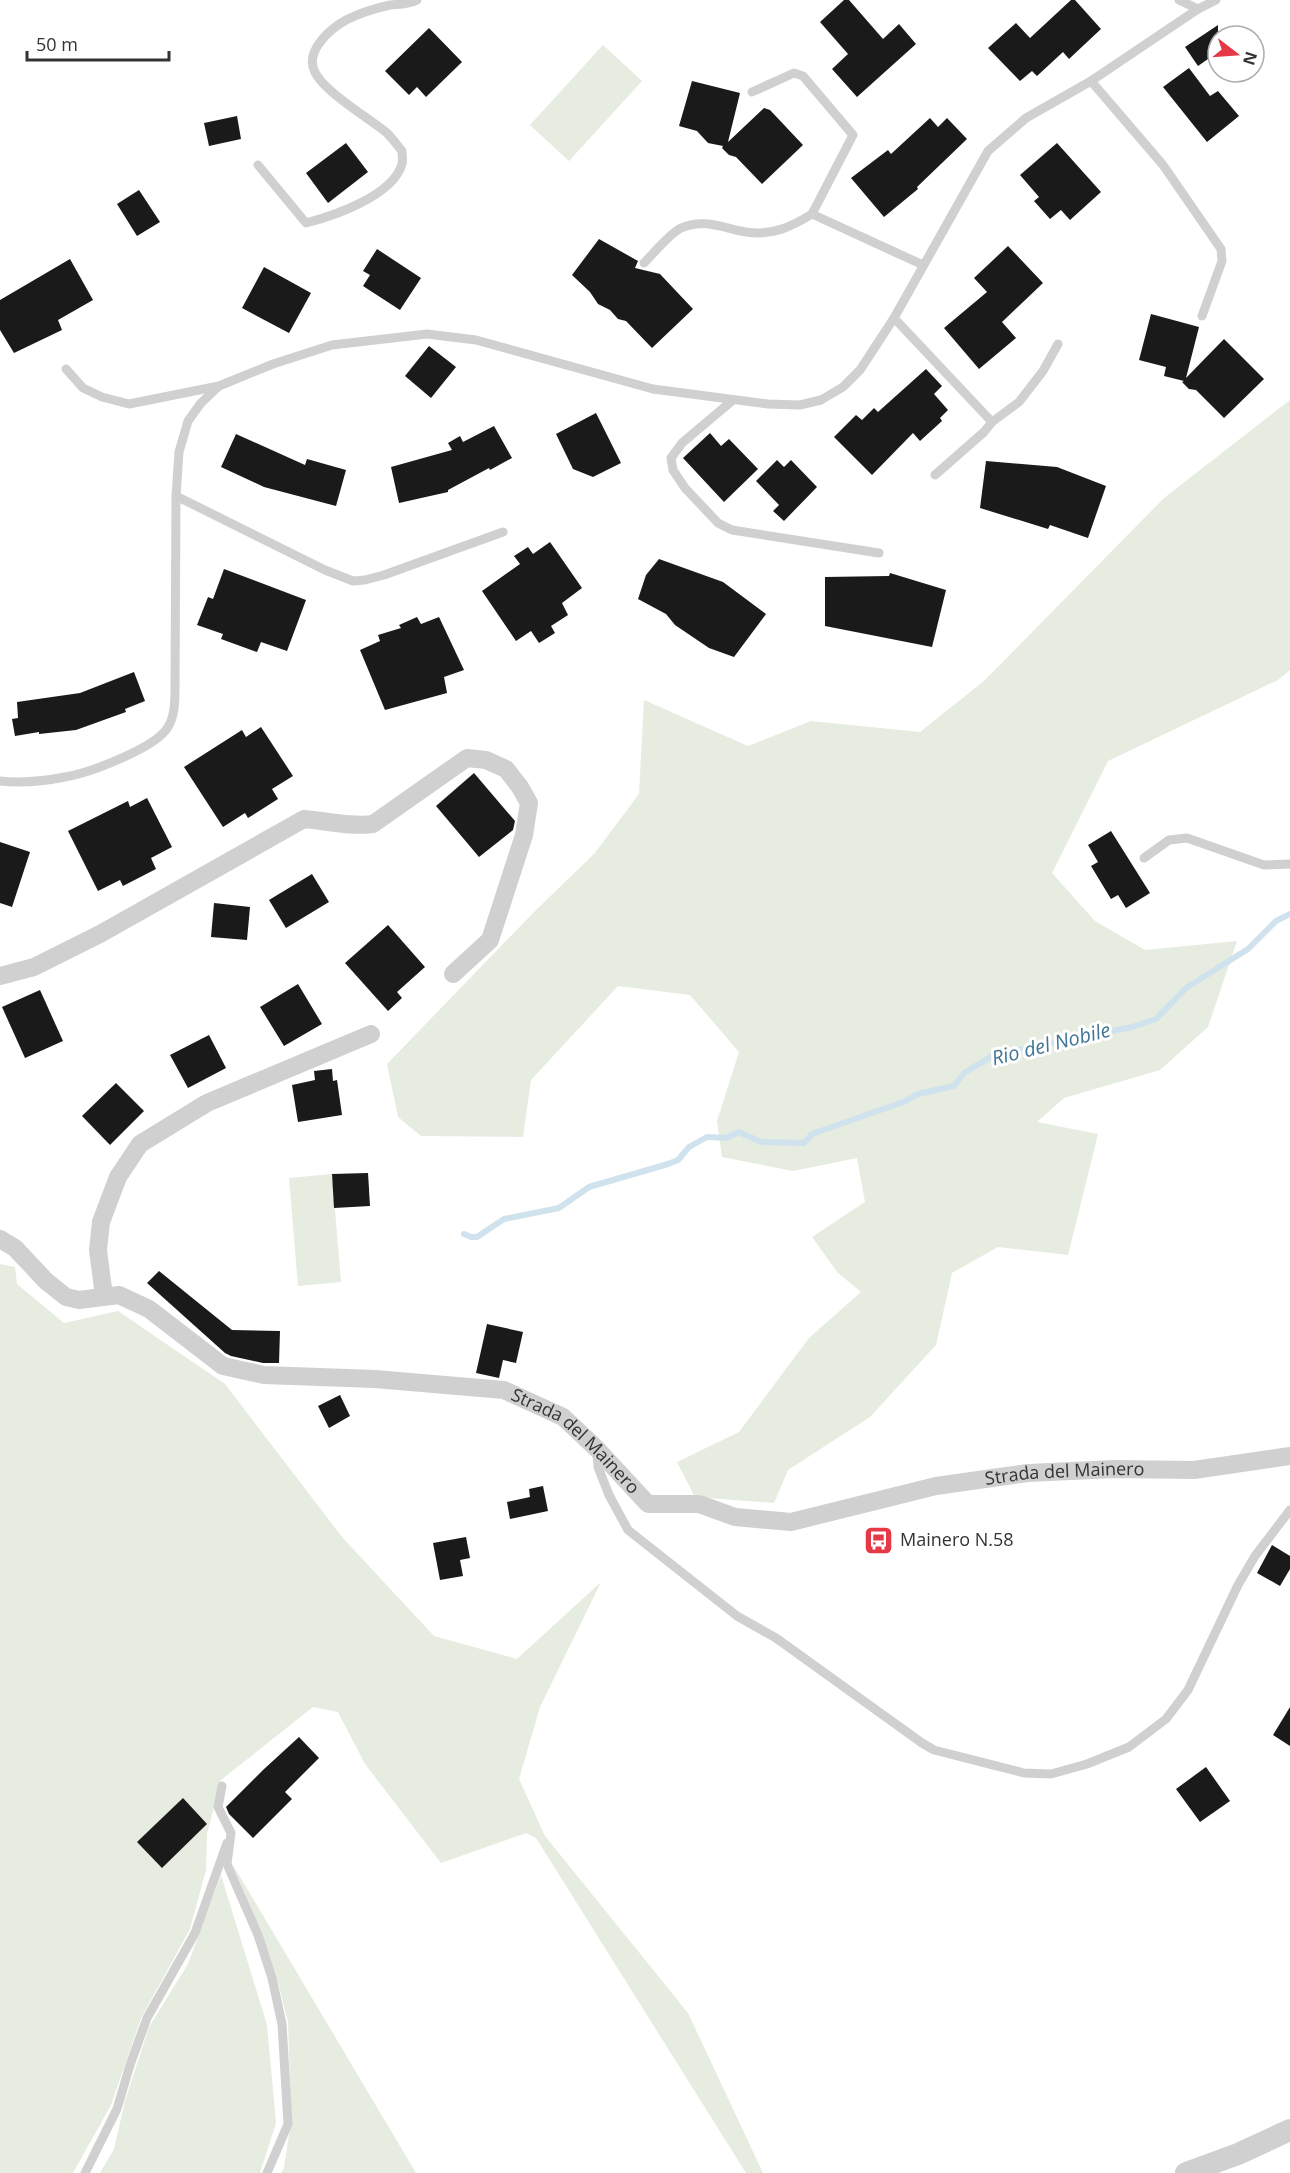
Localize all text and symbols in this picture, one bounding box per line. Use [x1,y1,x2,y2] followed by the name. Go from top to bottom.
[27,24,170,62] scale bar
[1206,24,1266,84] north arrow
[36,32,78,56] text: 50 m
[1238,49,1263,68] text: N
[989,1016,1113,1071] water label: Rio del Nobile
[508,1382,645,1499] street label: Strada del Mainero
[983,1456,1145,1490] street label: Strada del Mainero
[863,1524,895,1556] bus stop icon: Mainero N.58
[900,1527,1014,1551] place label: Mainero N.58

